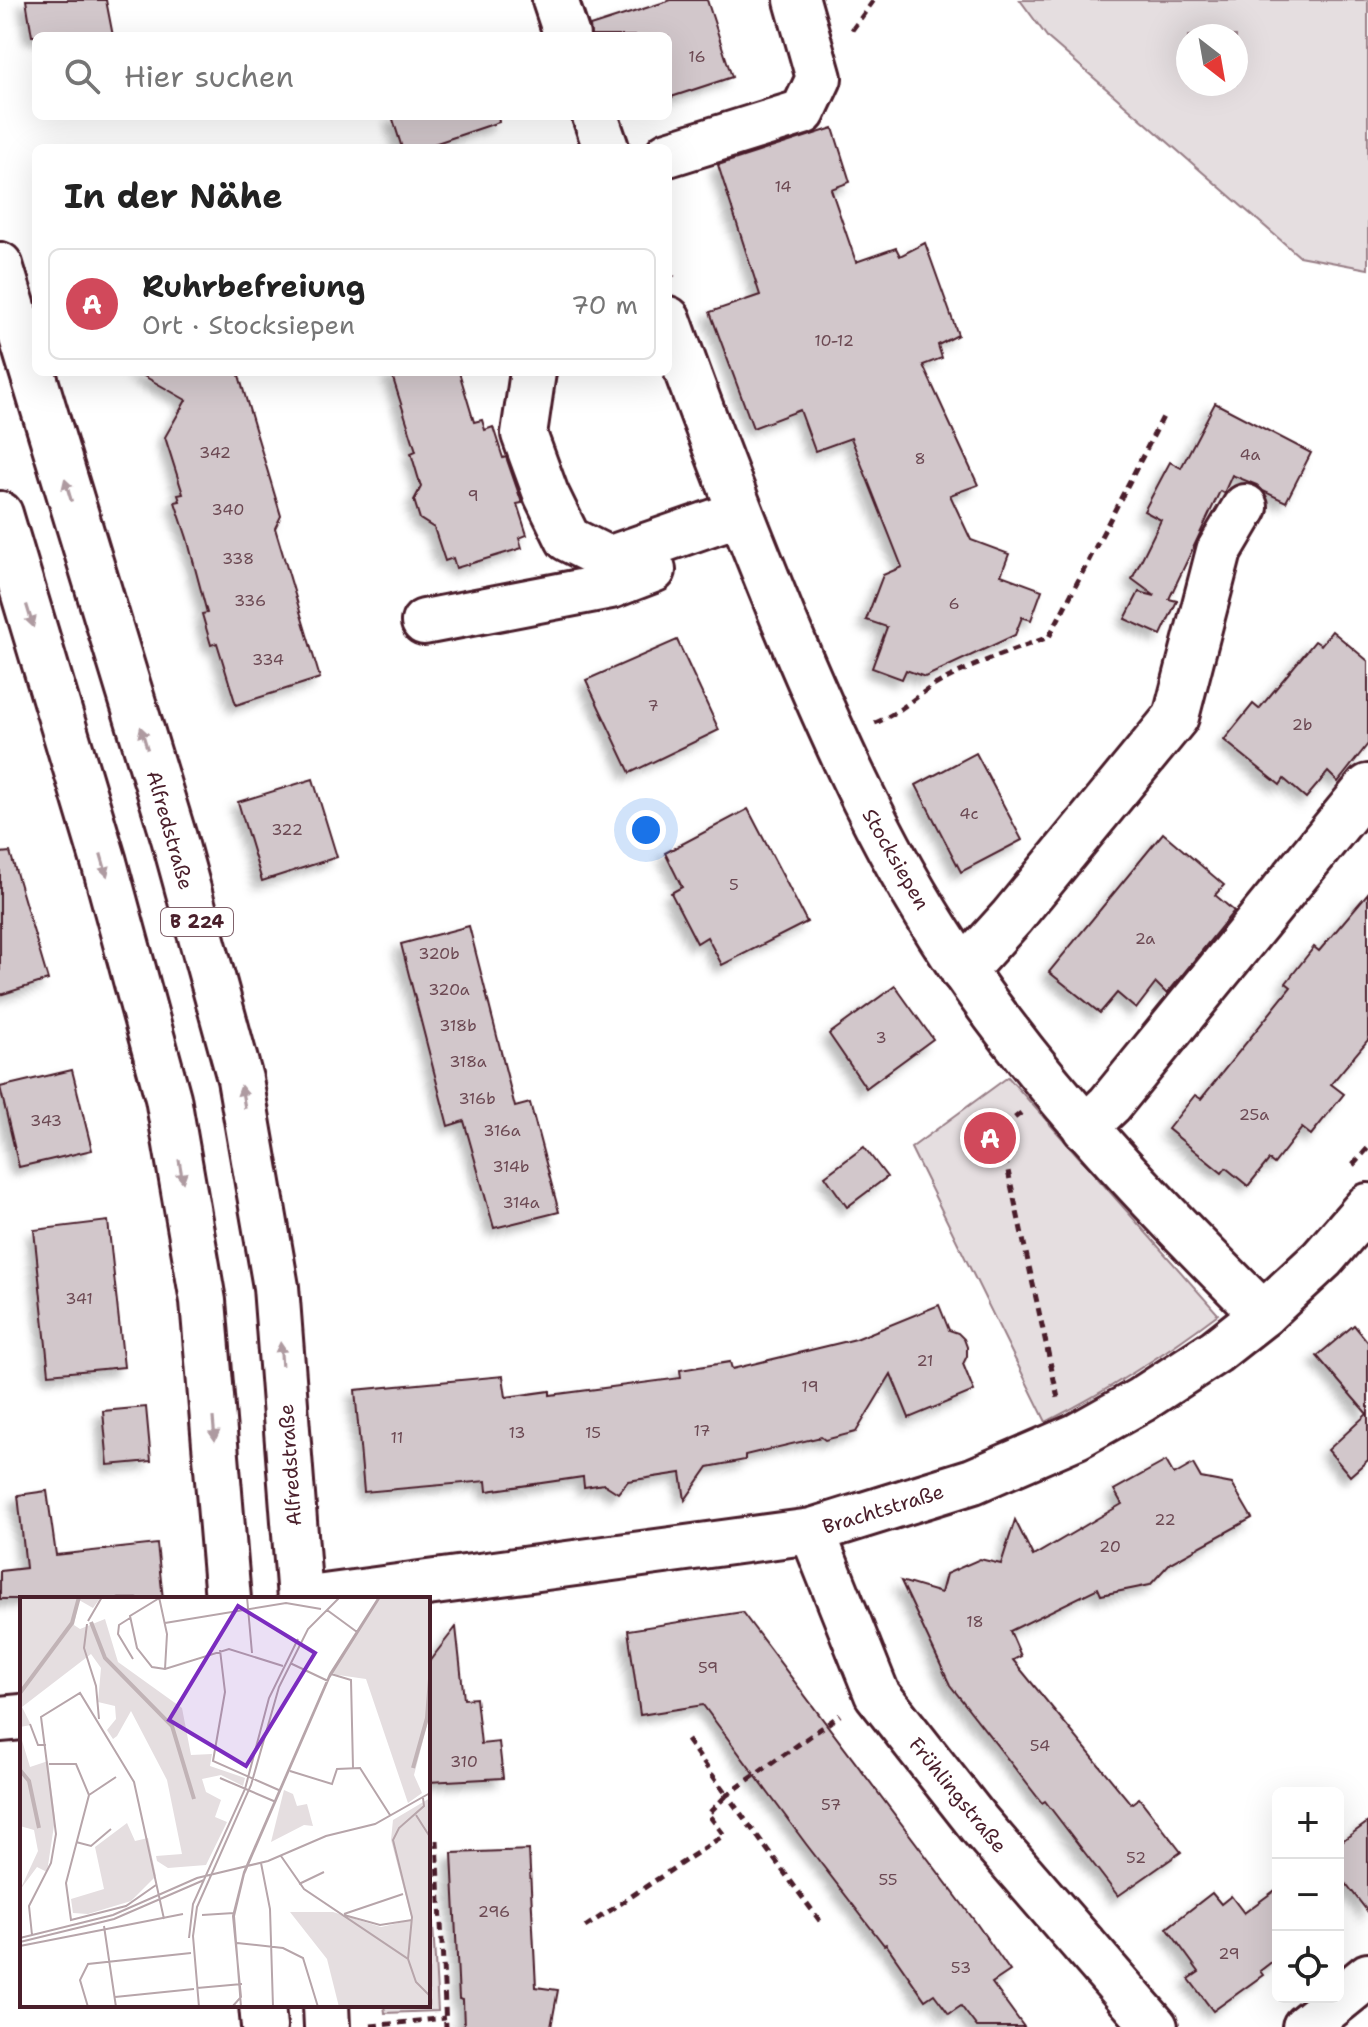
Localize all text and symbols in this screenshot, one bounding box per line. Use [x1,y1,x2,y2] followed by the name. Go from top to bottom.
[1176,24,1248,96] north arrow
[32,32,672,120] search box
[688,46,706,67] house number: 16
[60,54,104,98] icon: search
[124,56,294,97] text: Hier suchen
[64,173,283,219] text: In der Nähe
[774,176,792,197] house number: 14
[142,266,365,307] text: Ruhrbefreiung
[82,287,102,322] text: A
[571,287,638,322] text: 70 m
[142,307,355,342] text: Ort · Stocksiepen
[814,330,854,351] house number: 10-12
[199,442,231,463] house number: 342
[1240,444,1260,465] house number: 4a
[914,448,926,469] house number: 8
[61,477,74,501] one-way arrow
[467,485,479,506] house number: 9
[212,499,244,520] house number: 340
[222,548,254,569] house number: 338
[234,590,266,611] house number: 336
[948,593,960,614] house number: 6
[24,604,37,628] one-way arrow
[252,649,284,670] house number: 334
[647,695,659,716] house number: 7
[1292,714,1312,735] house number: 2b
[137,726,150,750] one-way arrow
[141,768,199,892] street label: Alfredstraße
[959,803,979,824] house number: 4c
[857,804,935,914] street label: Stocksiepen
[626,810,666,850] your location
[271,819,303,840] house number: 322
[98,853,111,877] one-way arrow
[729,874,739,895] house number: 5
[161,908,233,936] road number: B 224
[1135,928,1155,949] house number: 2a
[418,943,460,964] house number: 320b
[428,979,470,1000] house number: 320a
[439,1015,477,1036] house number: 318b
[875,1027,887,1048] house number: 3
[449,1051,487,1072] house number: 318a
[236,1084,248,1109] one-way arrow
[458,1088,496,1109] house number: 316b
[1239,1104,1269,1125] house number: 25a
[964,1108,1016,1168] pin: A
[30,1110,62,1131] house number: 343
[483,1120,521,1141] house number: 316a
[493,1156,529,1177] house number: 314b
[175,1159,187,1184] one-way arrow
[502,1192,540,1213] house number: 314a
[65,1288,93,1309] house number: 341
[275,1341,288,1366] one-way arrow
[916,1350,934,1371] house number: 21
[801,1376,819,1397] house number: 19
[273,1403,307,1527] street label: Alfredstraße
[208,1417,221,1442] one-way arrow
[693,1420,711,1441] house number: 17
[508,1422,526,1443] house number: 13
[585,1422,601,1443] house number: 15
[391,1427,403,1448] house number: 11
[819,1478,947,1540] street label: Brachtstraße
[1154,1509,1176,1530] house number: 22
[1099,1536,1121,1557] house number: 20
[20,1597,430,2007] inset map
[966,1611,984,1632] house number: 18
[698,1657,718,1678] house number: 59
[903,1732,1013,1858] street label: Frühlingstraße
[1030,1735,1050,1756] house number: 54
[450,1751,478,1772] house number: 310
[1272,1787,1344,2003] map controls
[1272,1787,1344,1859] button: +
[821,1794,841,1815] house number: 57
[1126,1847,1146,1868] house number: 52
[1272,1859,1344,1931] button: −
[878,1869,898,1890] house number: 55
[478,1901,510,1922] house number: 296
[1272,1931,1344,2003] button: locate
[1218,1943,1240,1964] house number: 29
[951,1957,971,1978] house number: 53

